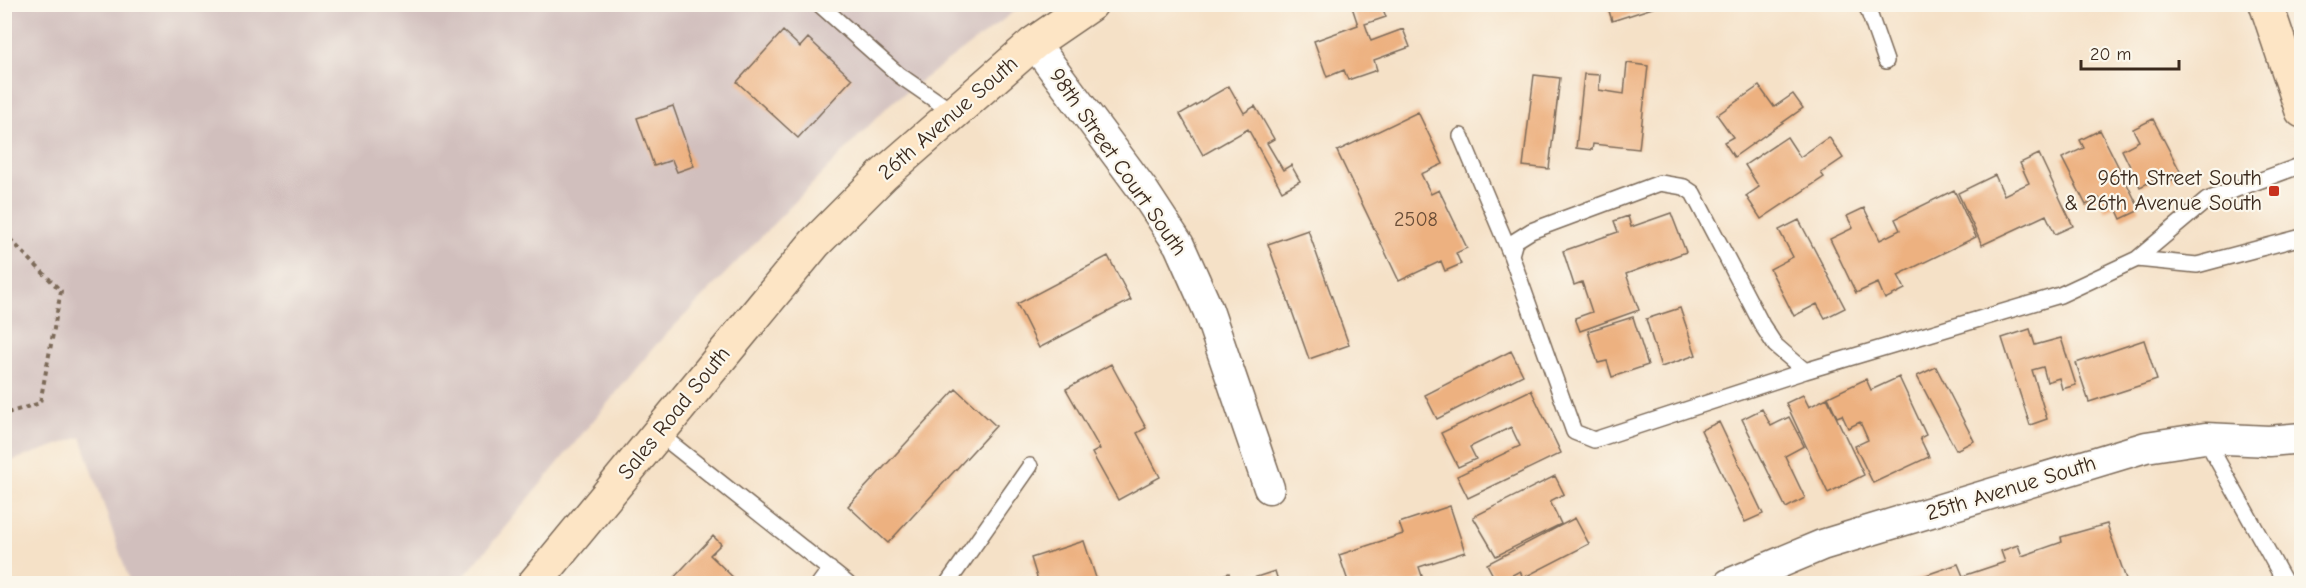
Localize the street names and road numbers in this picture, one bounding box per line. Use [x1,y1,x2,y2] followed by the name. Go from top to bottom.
[873,50,1023,186] street label: 26th Avenue South
[1043,63,1193,261] street label: 98th Street Court South
[612,341,736,485] street label: Sales Road South
[1923,450,2099,526] street label: 25th Avenue South

